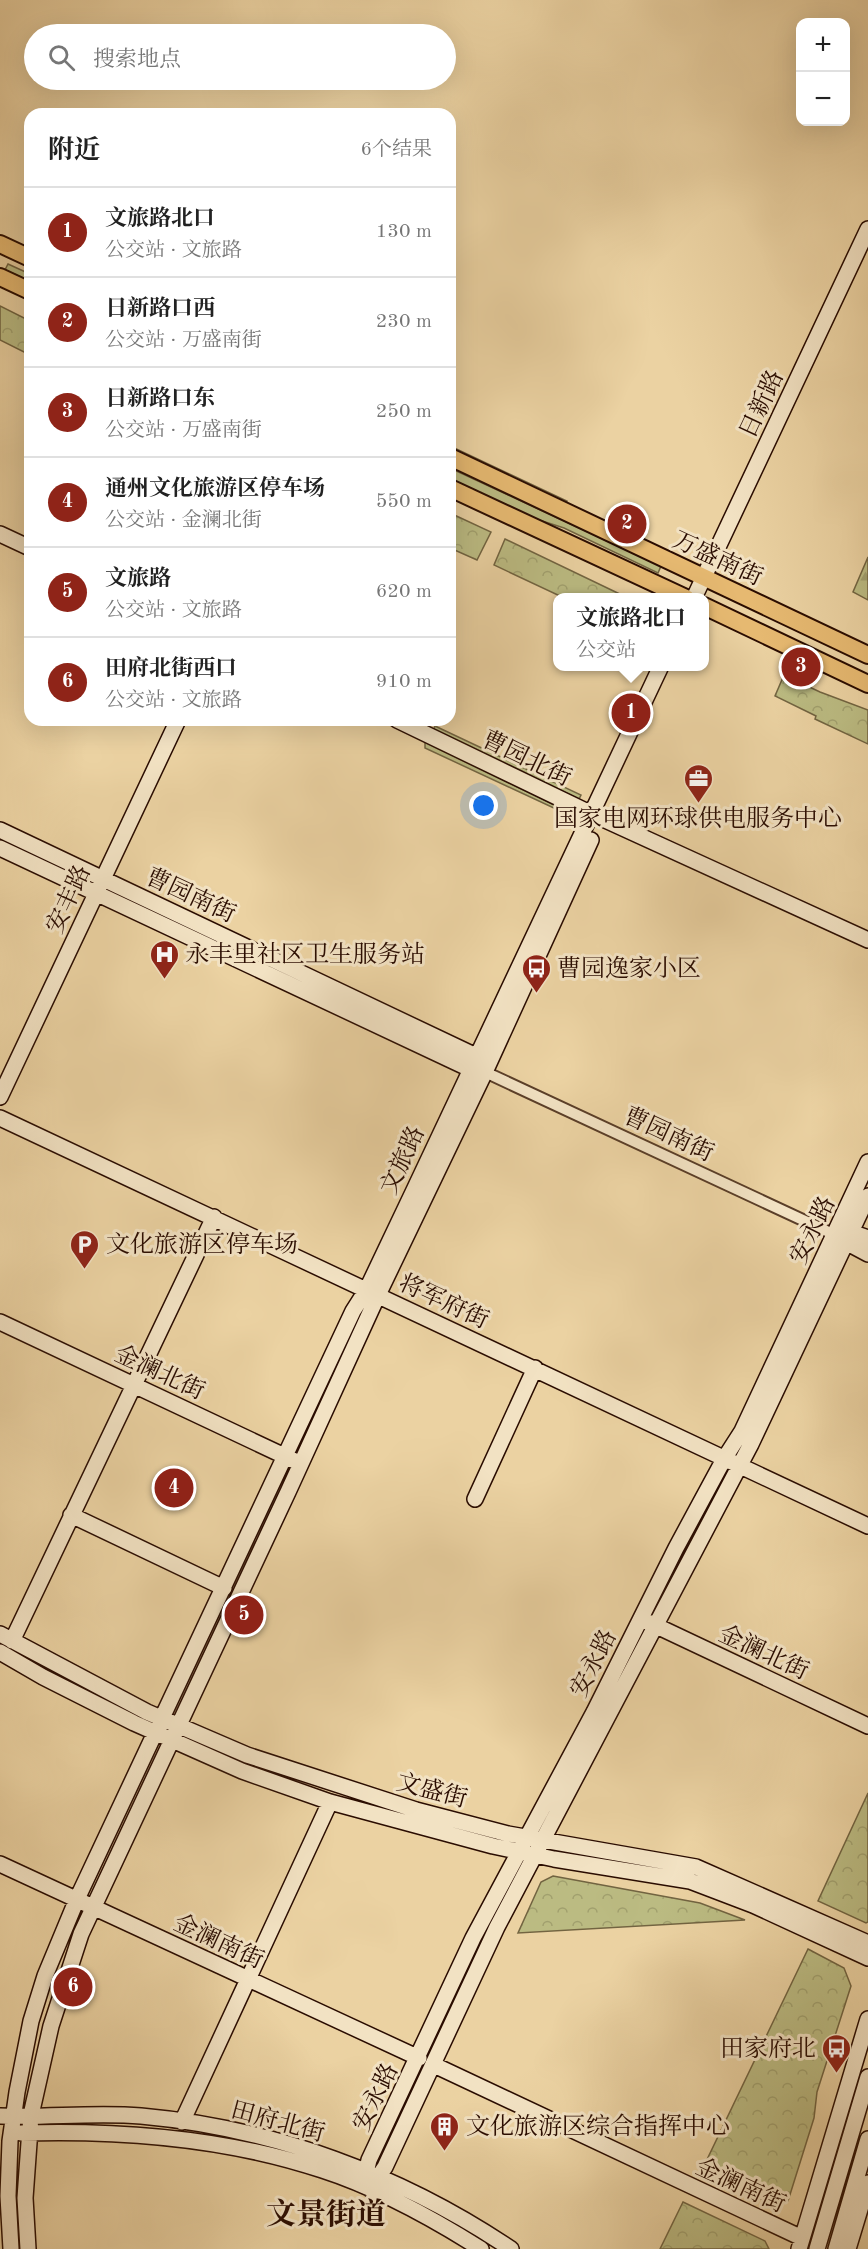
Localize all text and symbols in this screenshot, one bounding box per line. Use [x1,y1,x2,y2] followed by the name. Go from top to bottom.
[796,18,850,126] map controls
[796,18,850,72] button: +
[24,24,456,90] search box
[45,41,78,74] icon: search
[93,49,181,71] text: 搜索地点
[796,72,850,126] button: −
[48,138,100,164] text: 附近
[360,140,432,160] text: 6个结果
[105,208,215,230] text: 文旅路北口
[62,222,73,242] text: 1
[376,222,432,242] text: 130 m
[105,241,242,261] text: 公交站 · 文旅路
[105,298,215,320] text: 日新路口西
[62,312,73,332] text: 2
[376,312,432,332] text: 230 m
[105,331,262,351] text: 公交站 · 万盛南街
[734,366,789,443] street label: 日新路
[105,388,215,410] text: 日新路口东
[62,402,73,422] text: 3
[376,402,432,422] text: 250 m
[105,421,262,441] text: 公交站 · 万盛南街
[105,478,325,500] text: 通州文化旅游区停车场
[62,492,73,512] text: 4
[376,492,432,512] text: 550 m
[608,502,646,546] pin: 2
[105,511,262,531] text: 公交站 · 金澜北街
[669,526,767,591] street label: 万盛南街
[105,568,171,590] text: 文旅路
[62,582,73,602] text: 5
[376,582,432,602] text: 620 m
[553,593,709,671] popup
[105,601,242,621] text: 公交站 · 文旅路
[576,608,686,630] text: 文旅路北口
[576,641,636,661] text: 公交站
[782,644,820,690] pin: 3
[105,658,237,680] text: 田府北街西口
[62,672,73,692] text: 6
[376,672,432,692] text: 910 m
[612,690,650,736] pin: 1
[105,691,242,711] text: 公交站 · 文旅路
[478,725,576,792] street label: 曹园北街
[682,762,714,804] office icon: 国家电网环球供电服务中心
[469,791,498,820] your location
[554,805,842,832] place label: 国家电网环球供电服务中心
[41,861,96,938] street label: 安丰路
[142,863,240,928] street label: 曹园南街
[148,938,180,980] hospital icon: 永丰里社区卫生服务站
[185,941,425,968] place label: 永丰里社区卫生服务站
[520,952,552,994] bus stop icon: 曹园逸家小区
[557,955,701,982] place label: 曹园逸家小区
[620,1102,718,1167] street label: 曹园南街
[375,1122,430,1199] street label: 文旅路
[785,1192,840,1268] street label: 安永路
[69,1228,101,1270] parking icon: 文化旅游区停车场
[106,1231,298,1258] place label: 文化旅游区停车场
[395,1269,493,1334] street label: 将军府街
[111,1340,209,1405] street label: 金澜北街
[154,1466,194,1510] pin: 4
[224,1592,264,1638] pin: 5
[715,1620,813,1685] street label: 金澜北街
[565,1625,622,1701] street label: 安永路
[394,1768,470,1813] street label: 文盛街
[170,1909,268,1974] street label: 金澜南街
[54,1964,92,2010] pin: 6
[821,2032,853,2074] bus stop icon: 田家府北
[720,2035,816,2062] place label: 田家府北
[348,2059,403,2135] street label: 安永路
[228,2096,328,2147] street label: 田府北街
[429,2110,461,2152] building icon: 文化旅游区综合指挥中心
[466,2113,730,2140] place label: 文化旅游区综合指挥中心
[692,2153,790,2218] street label: 金澜南街
[266,2198,386,2231] district label: 文景街道

